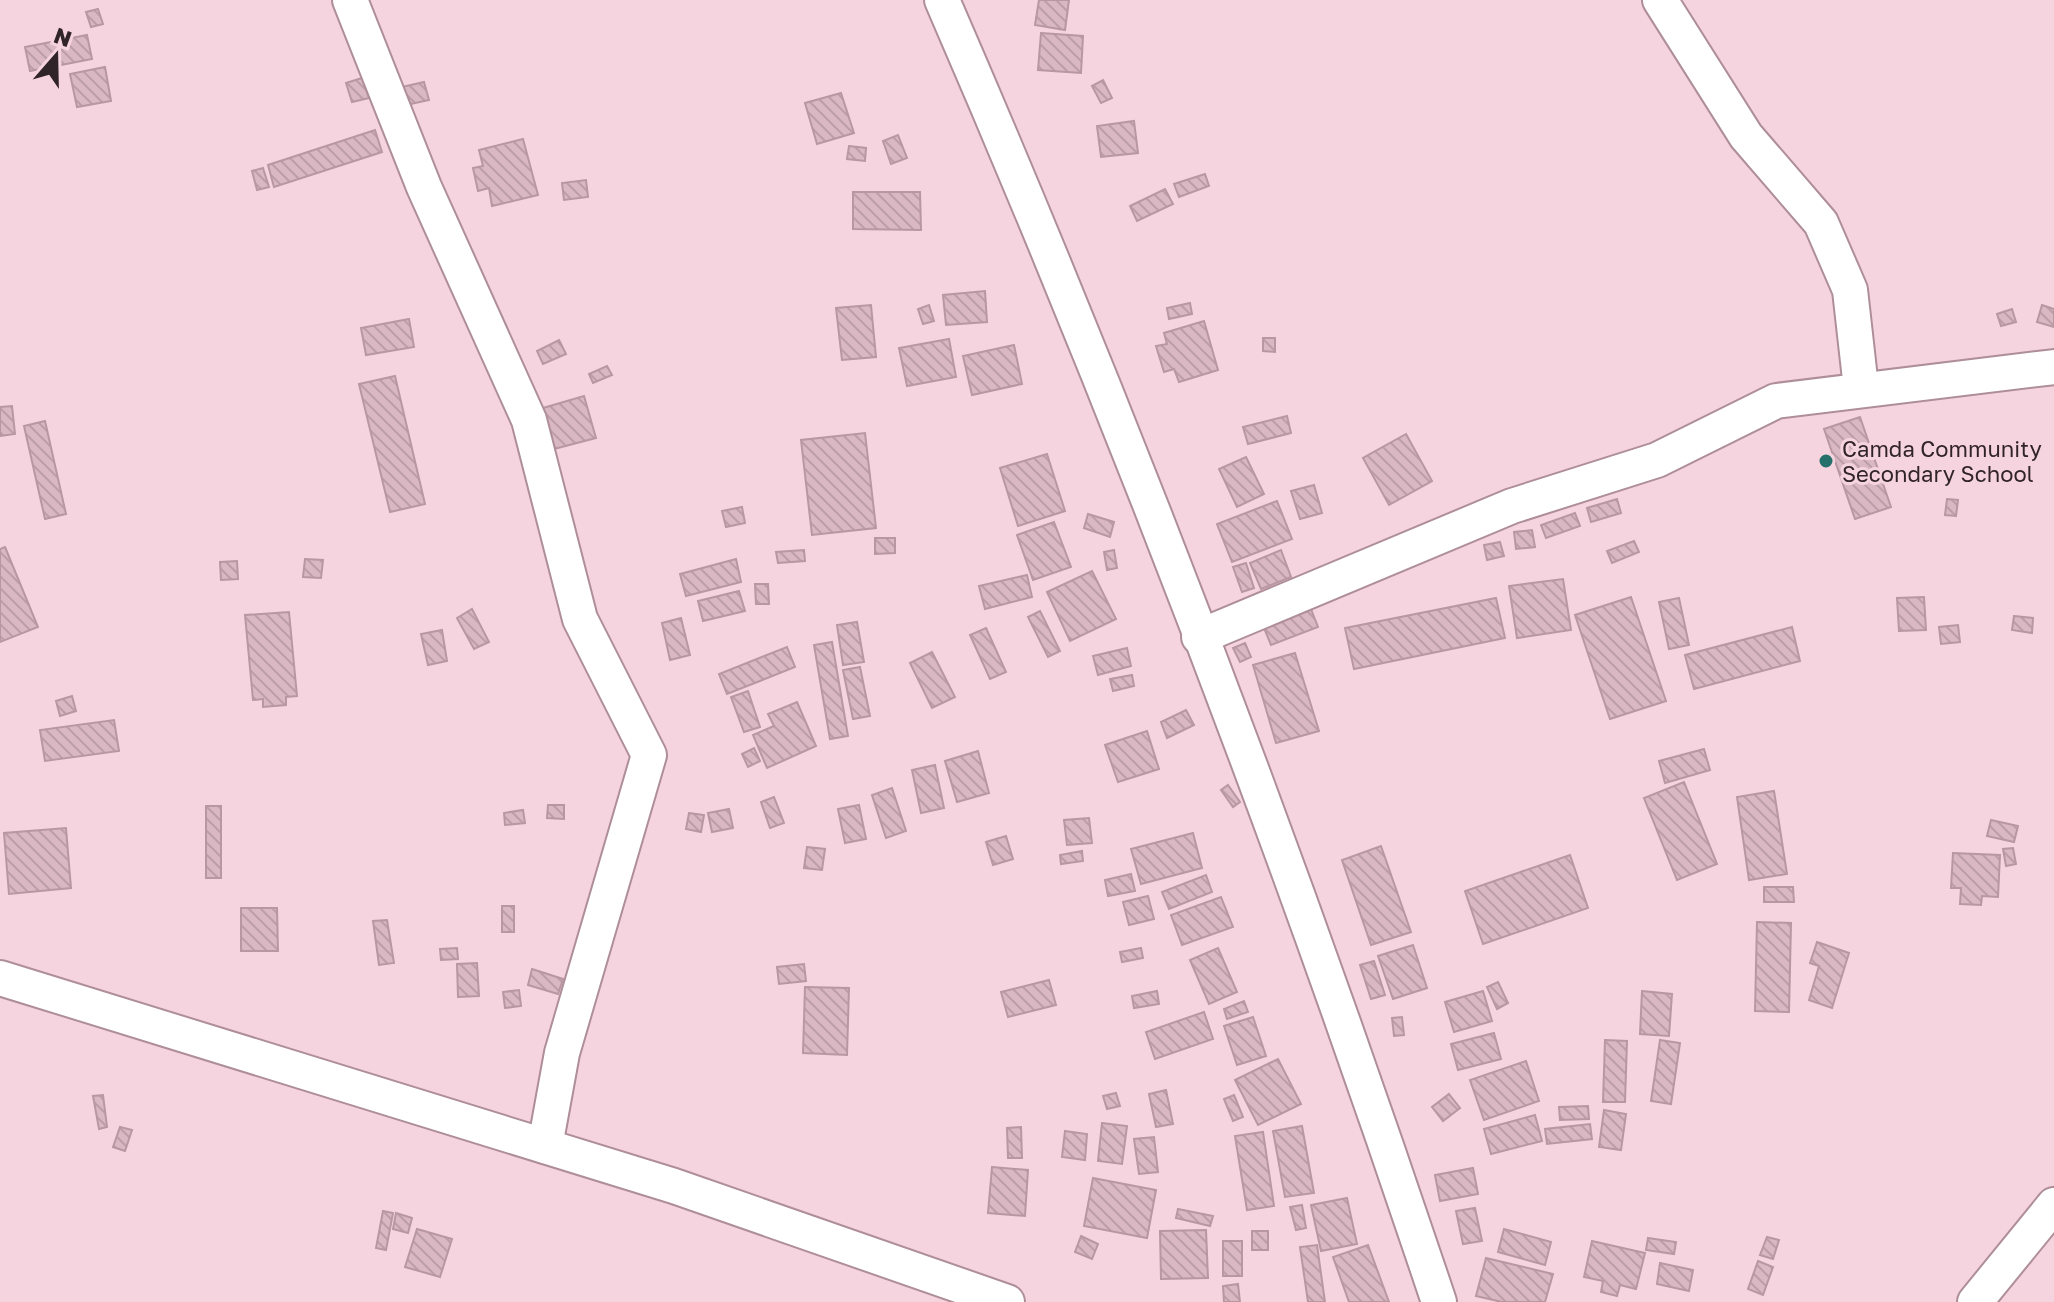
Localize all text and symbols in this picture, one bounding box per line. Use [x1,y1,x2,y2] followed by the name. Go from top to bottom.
[16,16,96,96] north arrow
[51,21,75,52] text: N
[1842,435,2042,487] place label: Camda Community Secondary School
[1817,452,1835,470] marker: Camda Community Secondary School

